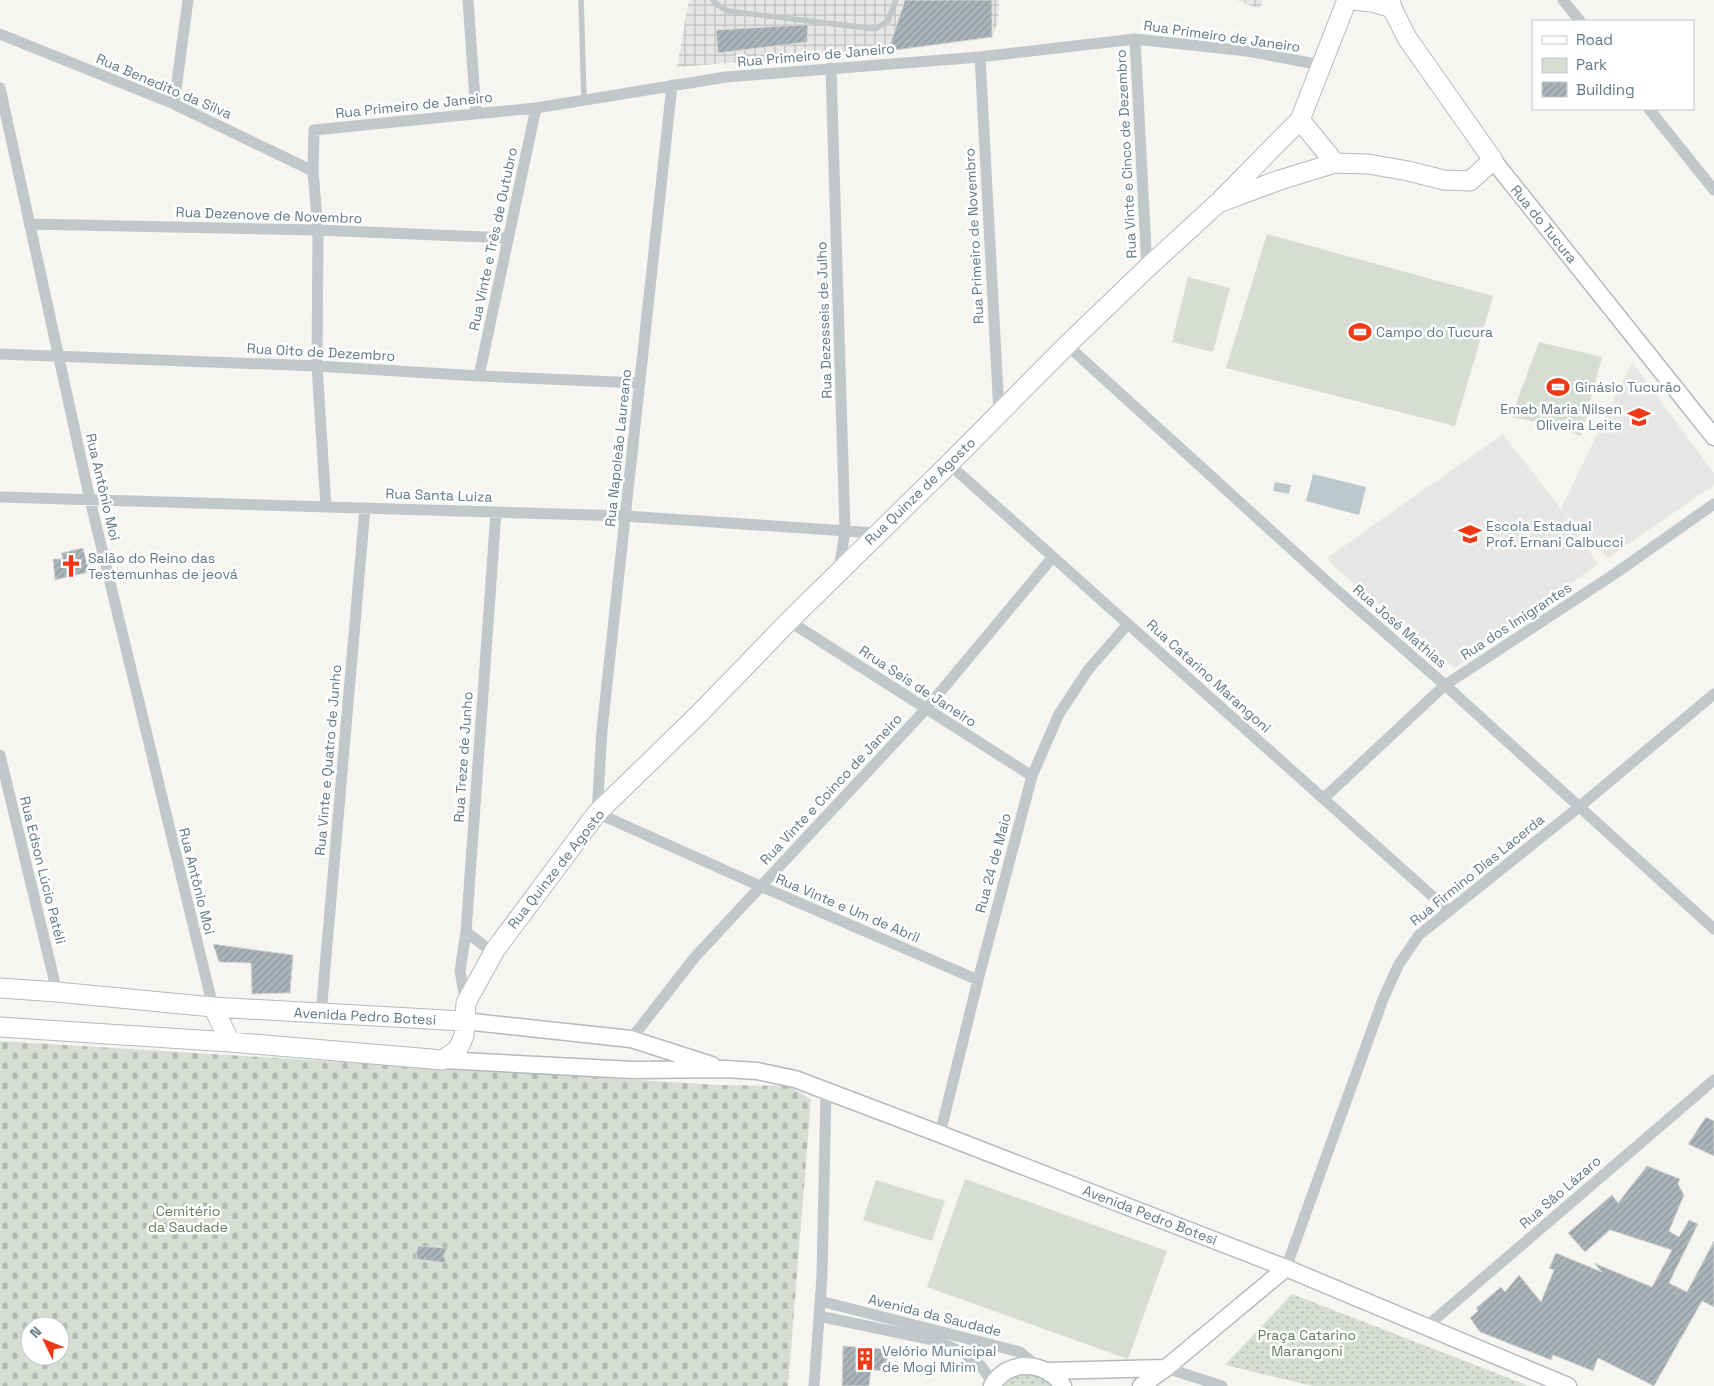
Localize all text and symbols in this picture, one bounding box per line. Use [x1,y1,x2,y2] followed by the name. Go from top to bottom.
[1142,16,1302,56] street label: Rua Primeiro de Janeiro
[1532,20,1694,110] legend
[1576,30,1613,49] text: Road
[736,39,896,71] street label: Rua Primeiro de Janeiro
[93,49,235,123] street label: Rua Benedito da Silva
[1112,49,1140,259] street label: Rua Vinte e Cinco de Dezembro
[1576,55,1607,74] text: Park
[1576,80,1635,99] text: Building
[334,88,494,122] street label: Rua Primeiro de Janeiro
[465,146,521,332] street label: Rua Vinte e Três de Outubro
[960,148,988,324] street label: Rua Primeiro de Novembro
[1507,181,1581,267] street label: Rua do Tucura
[175,203,363,227] street label: Rua Dezenove de Novembro
[812,241,836,399] street label: Rua Dezesseis de Julho
[1347,319,1373,345] sports icon: Campo do Tucura
[1376,323,1493,341] place label: Campo do Tucura
[246,339,396,365] street label: Rua Oito de Dezembro
[601,368,635,528] street label: Rua Napoleão Laureano
[1545,374,1571,400] sports icon: Ginásio Tucurão
[1575,378,1681,396] place label: Ginásio Tucurão
[1500,400,1622,434] place label: Emeb Maria Nilsen Oliveira Leite
[1626,404,1652,430] school or university icon: Emeb Maria Nilsen Oliveira Leite
[82,432,124,542] street label: Rua Antônio Moi
[861,433,979,549] street label: Rua Quinze de Agosto
[385,484,493,506] street label: Rua Santa Luiza
[1486,517,1624,551] place label: Escola Estadual Prof. Ernani Calbucci
[1457,521,1483,547] school or university icon: Escola Estadual Prof. Ernani Calbucci
[88,549,238,583] place label: Salão do Reino das Testemunhas de jeová
[58,553,84,579] church icon: Salão do Reino das Testemunhas de jeová
[1457,578,1575,664] street label: Rua dos Imigrantes
[1349,580,1451,672] street label: Rua José Mathias
[1143,615,1275,737] street label: Rua Catarino Marangoni
[856,641,980,731] street label: Rrua Seis de Janeiro
[311,664,345,856] street label: Rua Vinte e Quatro de Junho
[449,691,477,823] street label: Rua Treze de Junho
[756,710,906,868] street label: Rua Vinte e Coinco de Janeiro
[16,794,70,946] street label: Rua Edson Lúcio Patéli
[504,805,608,933] street label: Rua Quinze de Agosto
[1406,810,1548,930] street label: Rua Firmino Dias Lacerda
[971,811,1015,915] street label: Rua 24 de Maio
[175,826,219,936] street label: Rua Antônio Moi
[773,869,923,947] street label: Rua Vinte e Um de Abril
[293,1003,437,1029] street label: Avenida Pedro Botesi
[1515,1152,1605,1232] street label: Rua São Lázaro
[1080,1181,1220,1249] street label: Avenida Pedro Botesi
[148,1202,228,1236] park label: Cemitério da Saudade
[867,1290,1003,1340] street label: Avenida da Saudade
[20,1316,70,1366] north arrow
[26,1323,45,1342] text: N
[1258,1326,1356,1360] park label: Praça Catarino Marangoni
[882,1342,996,1376] place label: Velório Municipal de Mogi Mirim
[852,1346,878,1372] building icon: Velório Municipal de Mogi Mirim

